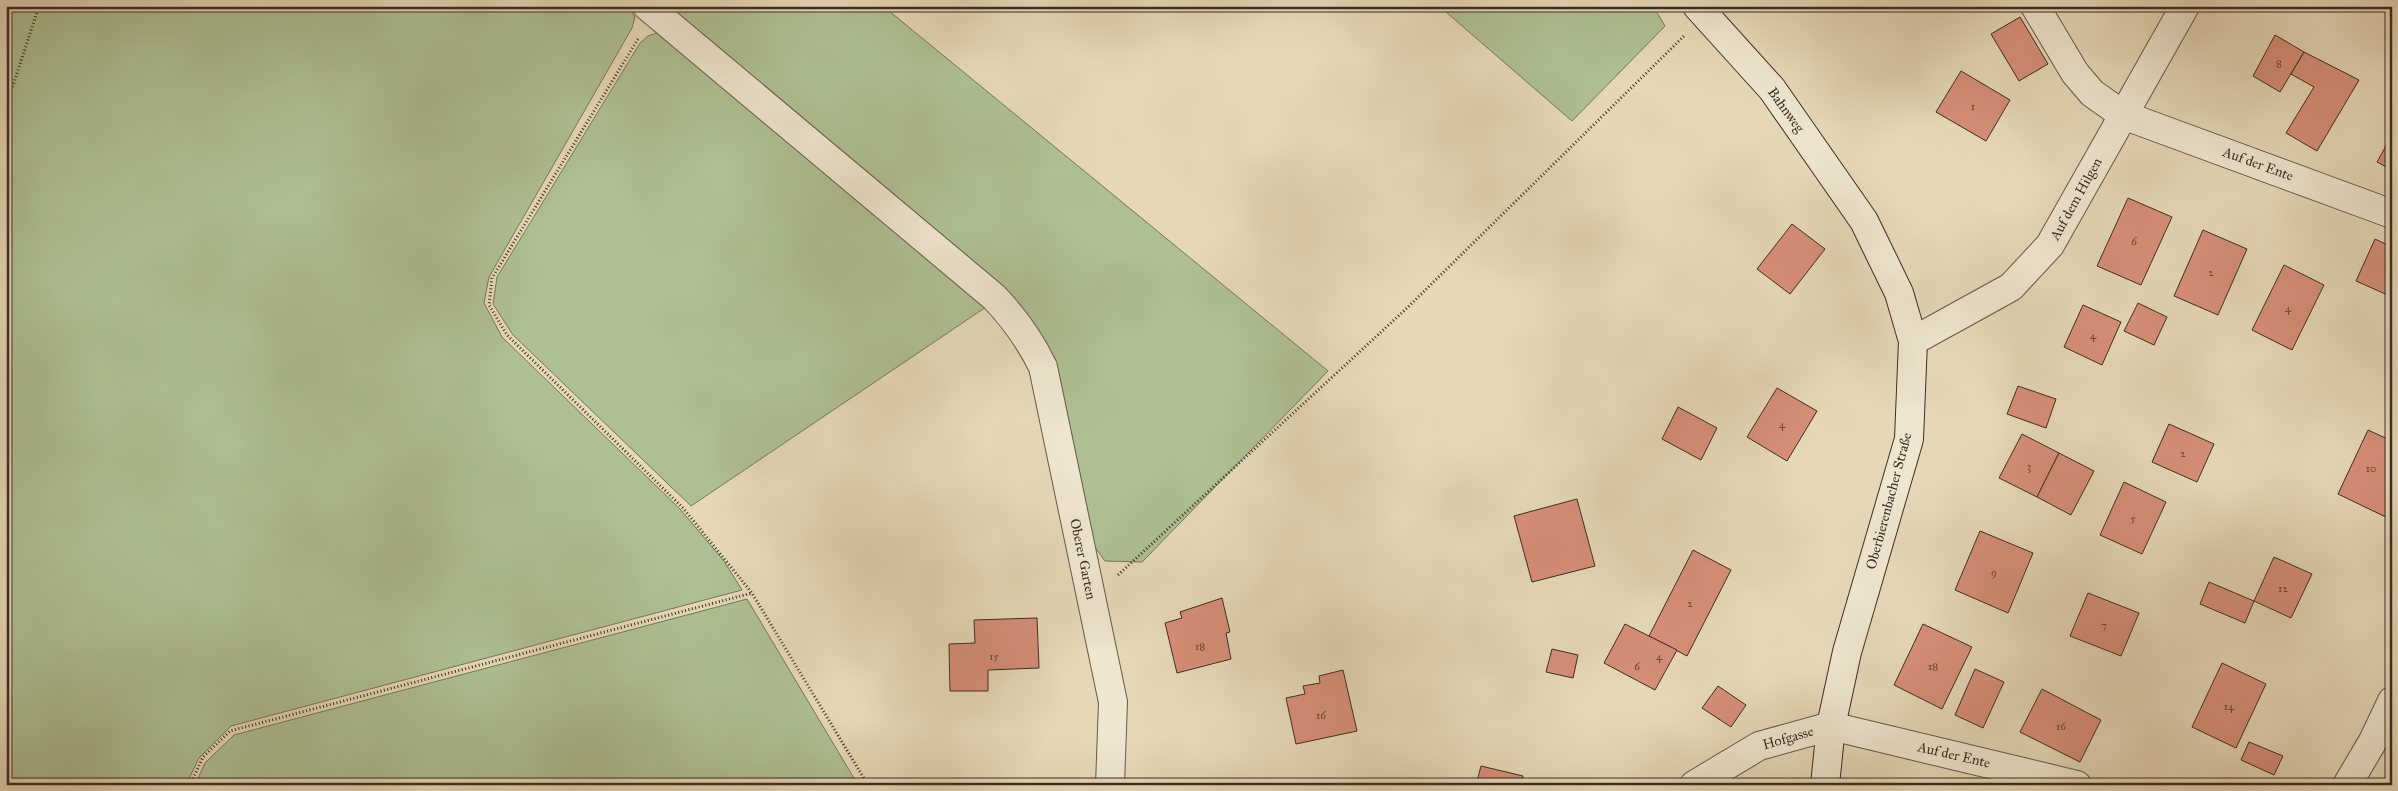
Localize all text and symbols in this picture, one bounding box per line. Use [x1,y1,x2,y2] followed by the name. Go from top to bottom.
[2276,57,2282,70] house number: 8
[1764,84,1808,136] street label: Bahnweg
[1971,100,1975,113] house number: 1
[2219,143,2296,185] street label: Auf der Ente
[2046,154,2106,244] street label: Auf dem Hilgen
[2131,235,2137,248] house number: 6
[2208,266,2214,279] house number: 2
[2285,302,2292,315] house number: 4
[2090,329,2097,342] house number: 4
[1779,418,1786,431] house number: 4
[1863,430,1916,571] street label: Oberbierenbacher Straße
[2180,447,2186,460] house number: 2
[2027,460,2031,473] house number: 3
[2366,462,2376,475] house number: 10
[2130,512,2136,525] house number: 5
[1066,517,1100,601] street label: Oberer Garten
[1991,566,1997,579] house number: 9
[2278,582,2288,595] house number: 12
[1687,597,1693,610] house number: 2
[2101,619,2107,632] house number: 7
[1195,640,1205,653] house number: 18
[989,650,999,663] house number: 15
[1656,650,1663,663] house number: 4
[1634,660,1640,673] house number: 6
[1928,660,1938,673] house number: 18
[2224,700,2235,713] house number: 14
[1316,709,1326,722] house number: 16
[2056,720,2066,733] house number: 16
[1761,723,1816,753] street label: Hofgasse
[1915,738,1992,772] street label: Auf der Ente

